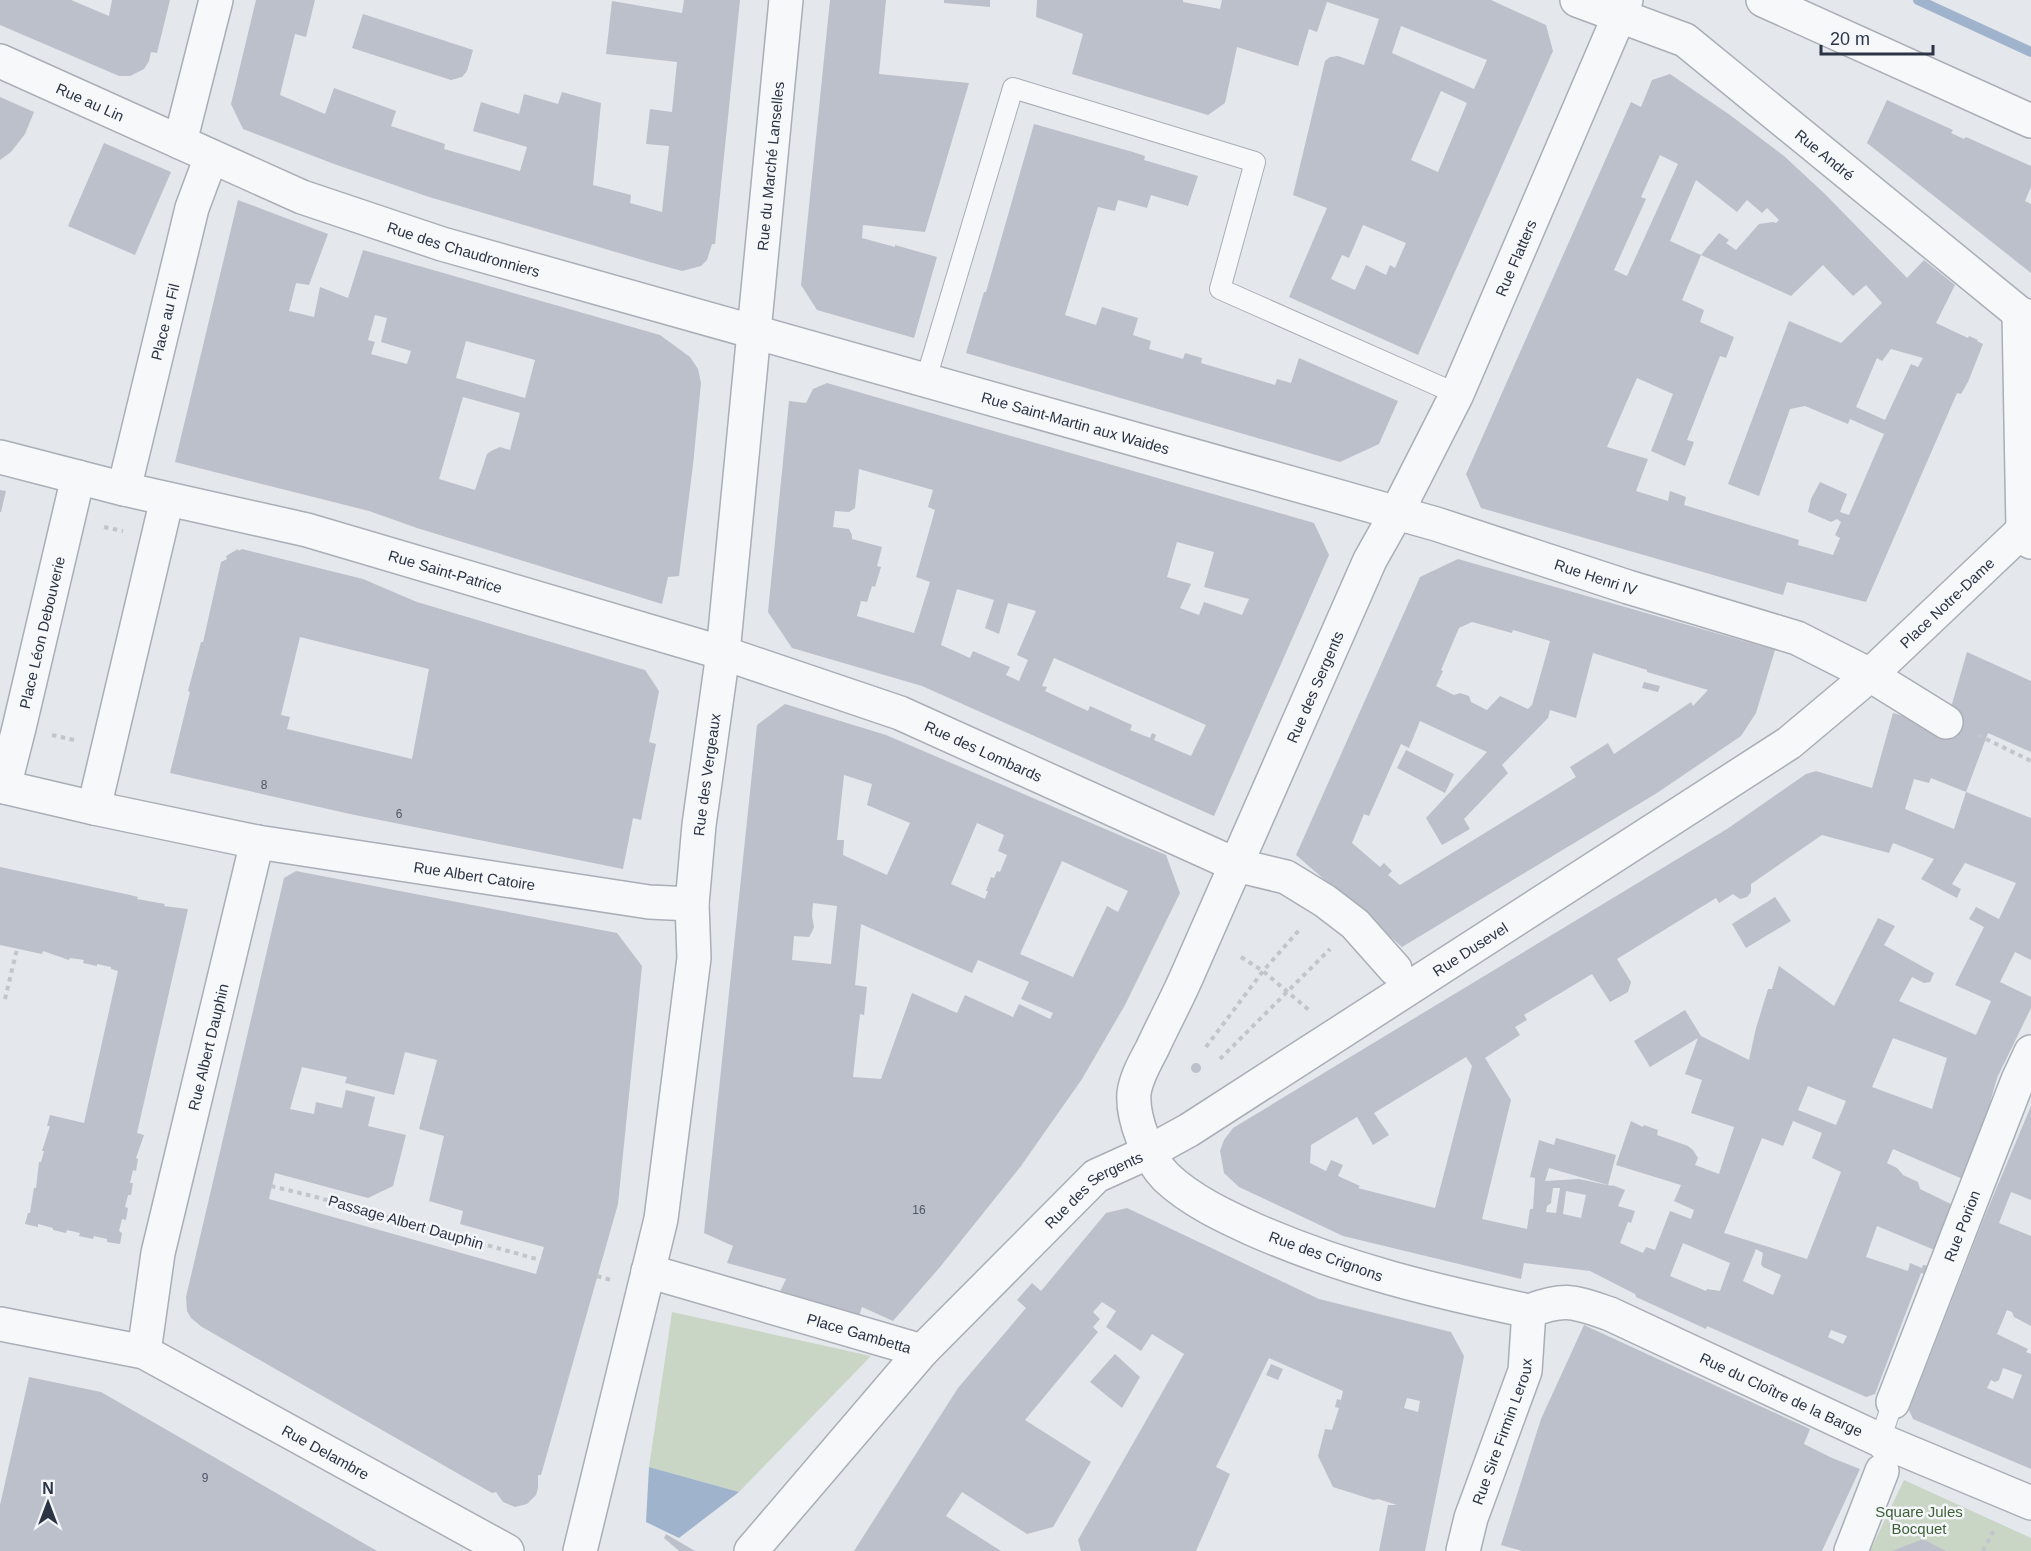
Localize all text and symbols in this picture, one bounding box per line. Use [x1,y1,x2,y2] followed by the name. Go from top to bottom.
[1821,18,1934,56] scale bar
[1830,29,1870,49] text: 20 m
[54,79,127,124] street label: Rue au Lin
[753,81,787,252] street label: Rue du Marché Lanselles
[1792,125,1858,183] street label: Rue André
[1491,217,1539,299] street label: Rue Flatters
[385,218,542,280] street label: Rue des Chaudronniers
[147,282,182,362] street label: Place au Fil
[979,388,1171,457] street label: Rue Saint-Martin aux Waides
[387,546,504,596] street label: Rue Saint-Patrice
[1896,554,1997,651] street label: Place Notre-Dame
[15,555,68,710] street label: Place Léon Debouverie
[1553,555,1639,598] street label: Rue Henri IV
[1283,628,1346,745] street label: Rue des Sergents
[690,712,723,837] street label: Rue des Vergeaux
[922,717,1045,785] street label: Rue des Lombards
[261,778,268,792] house number: 8
[396,807,403,821] house number: 6
[413,858,536,893] street label: Rue Albert Catoire
[1429,918,1511,979] street label: Rue Dusevel
[184,982,231,1112] street label: Rue Albert Dauphin
[1041,1148,1145,1232] street label: Rue des Sergents
[1940,1188,1983,1264] street label: Rue Porion
[326,1192,486,1252] street label: Passage Albert Dauphin
[912,1203,926,1217] house number: 16
[1267,1227,1385,1285] street label: Rue des Crignons
[805,1309,914,1356] street label: Place Gambetta
[1697,1349,1866,1439] street label: Rue du Cloître de la Barge
[1468,1357,1534,1507] street label: Rue Sire Firmin Leroux
[279,1421,372,1482] street label: Rue Delambre
[202,1471,209,1485] house number: 9
[18,1473,78,1533] north arrow
[42,1480,54,1497] text: N
[1875,1503,1963,1537] park label: Square Jules Bocquet

